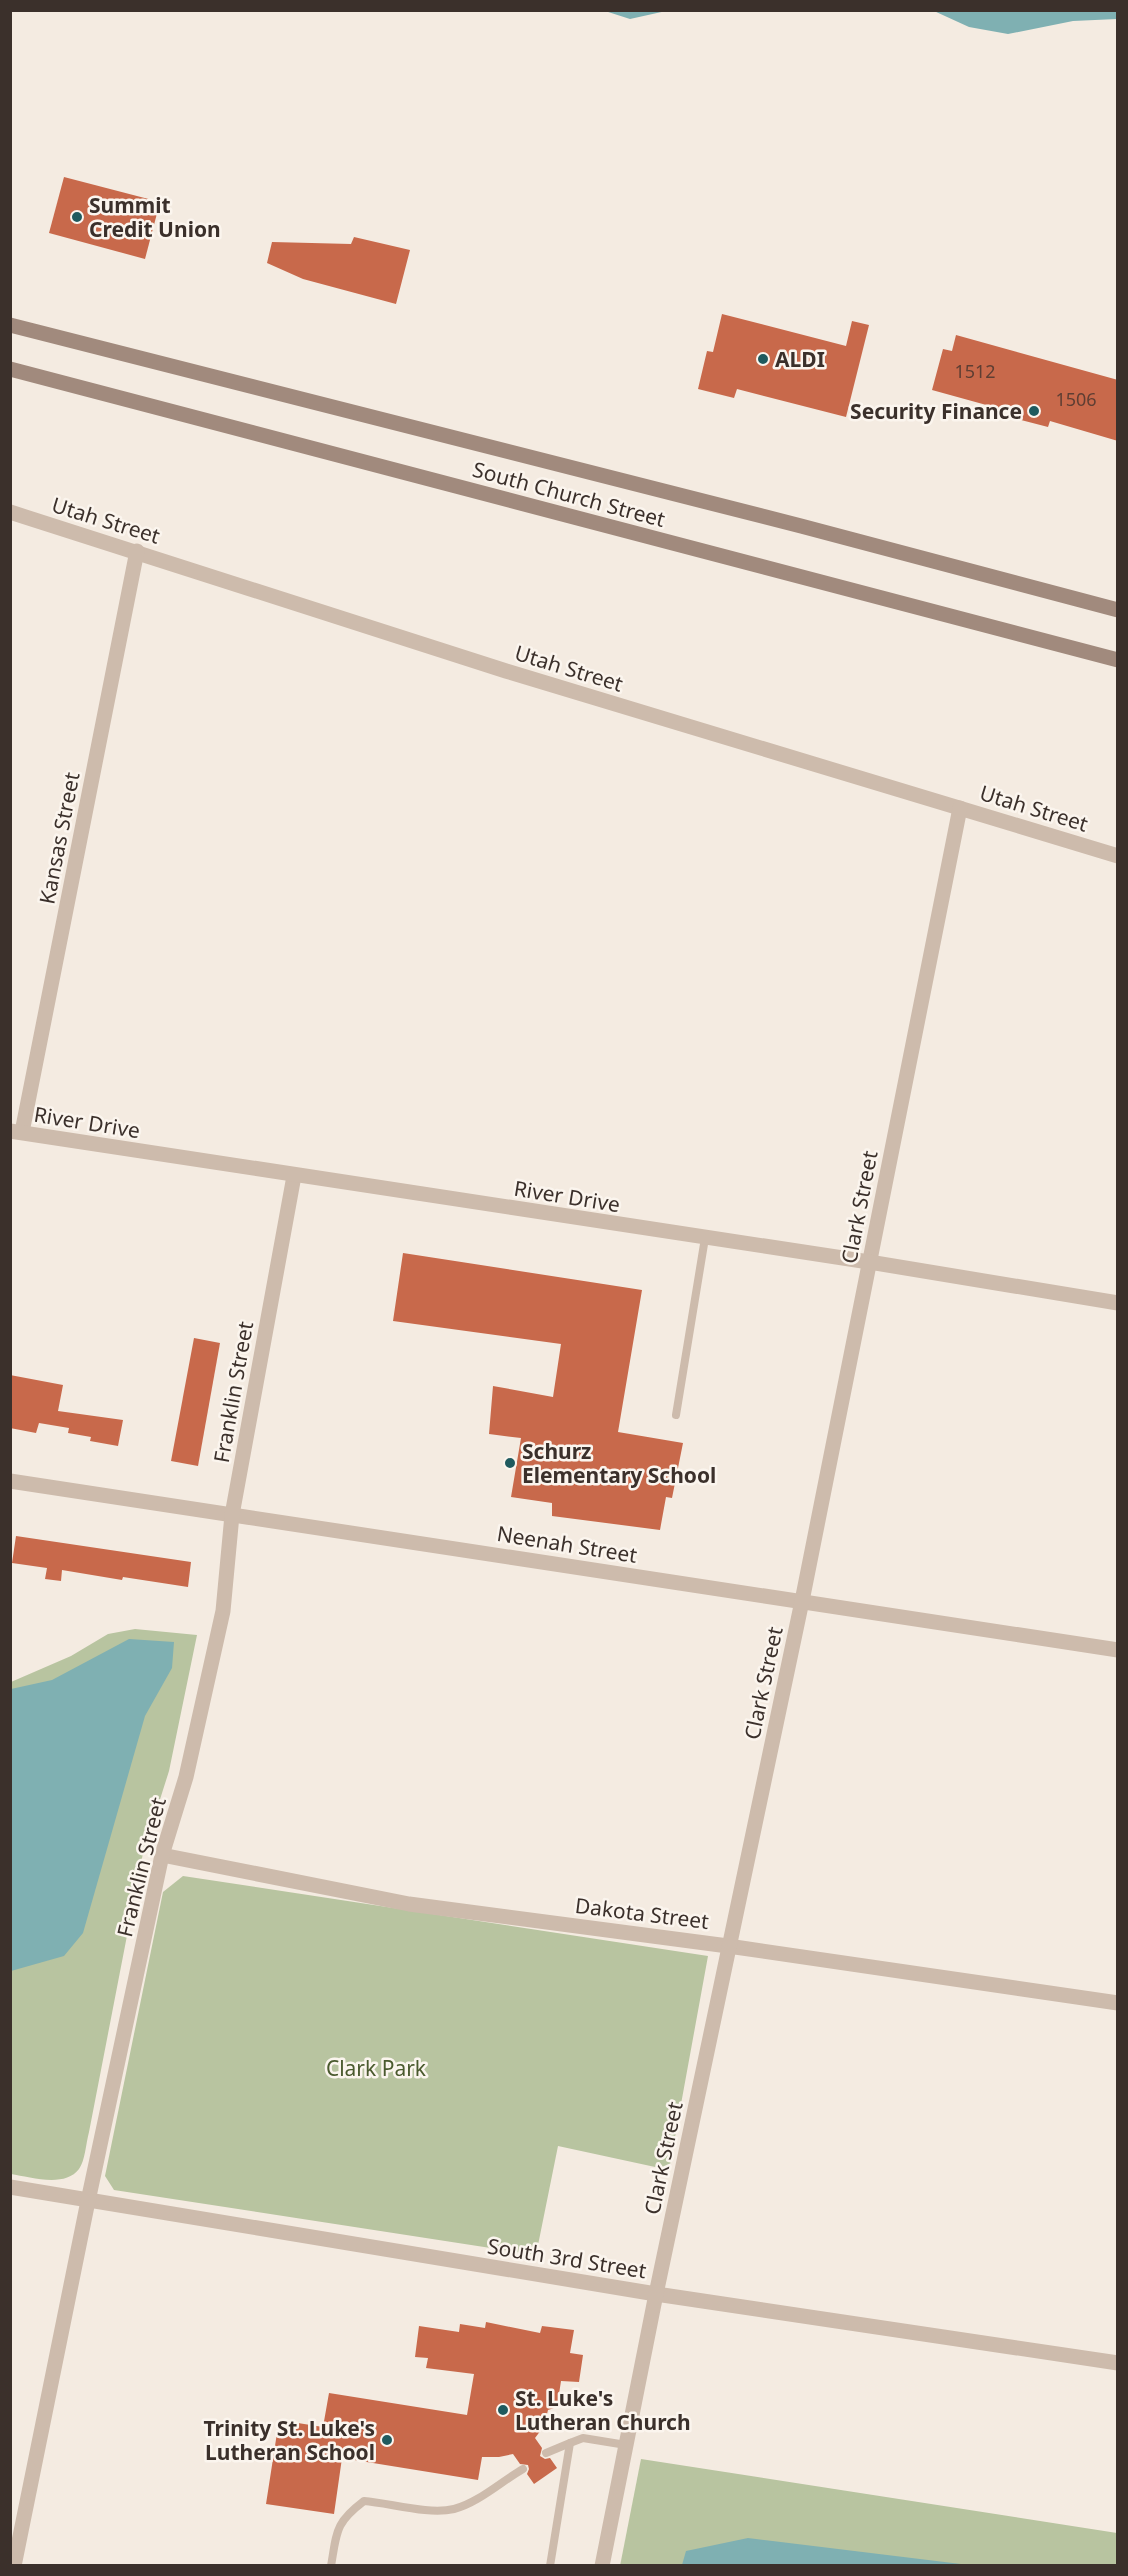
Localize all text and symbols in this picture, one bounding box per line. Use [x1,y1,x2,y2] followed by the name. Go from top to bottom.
[89,191,221,243] place label: Summit Credit Union
[70,210,84,224] marker: Summit Credit Union
[775,345,825,373] place label: ALDI
[756,352,770,366] marker: ALDI
[954,359,996,383] house number: 1512
[1055,387,1097,411] house number: 1506
[850,397,1022,425] place label: Security Finance
[1027,404,1041,418] marker: Security Finance
[470,455,669,533] street label: South Church Street
[48,490,164,550] street label: Utah Street
[511,638,627,698] street label: Utah Street
[32,769,86,906] street label: Kansas Street
[976,778,1092,838] street label: Utah Street
[32,1100,142,1144] street label: River Drive
[834,1148,884,1266] street label: Clark Street
[512,1174,622,1218] street label: River Drive
[207,1319,259,1465] street label: Franklin Street
[522,1437,716,1489] place label: Schurz Elementary School
[503,1456,517,1470] marker: Schurz Elementary School
[495,1519,639,1569] street label: Neenah Street
[737,1624,789,1742] street label: Clark Street
[110,1794,172,1940] street label: Franklin Street
[574,1891,711,1935] street label: Dakota Street
[326,2054,427,2082] park label: Clark Park
[637,2099,689,2217] street label: Clark Street
[486,2232,649,2284] street label: South 3rd Street
[515,2384,691,2436] place label: St. Luke's Lutheran Church
[496,2403,510,2417] marker: St. Luke's Lutheran Church
[203,2414,375,2466] place label: Trinity St. Luke's Lutheran School
[380,2433,394,2447] marker: Trinity St. Luke's Lutheran School

